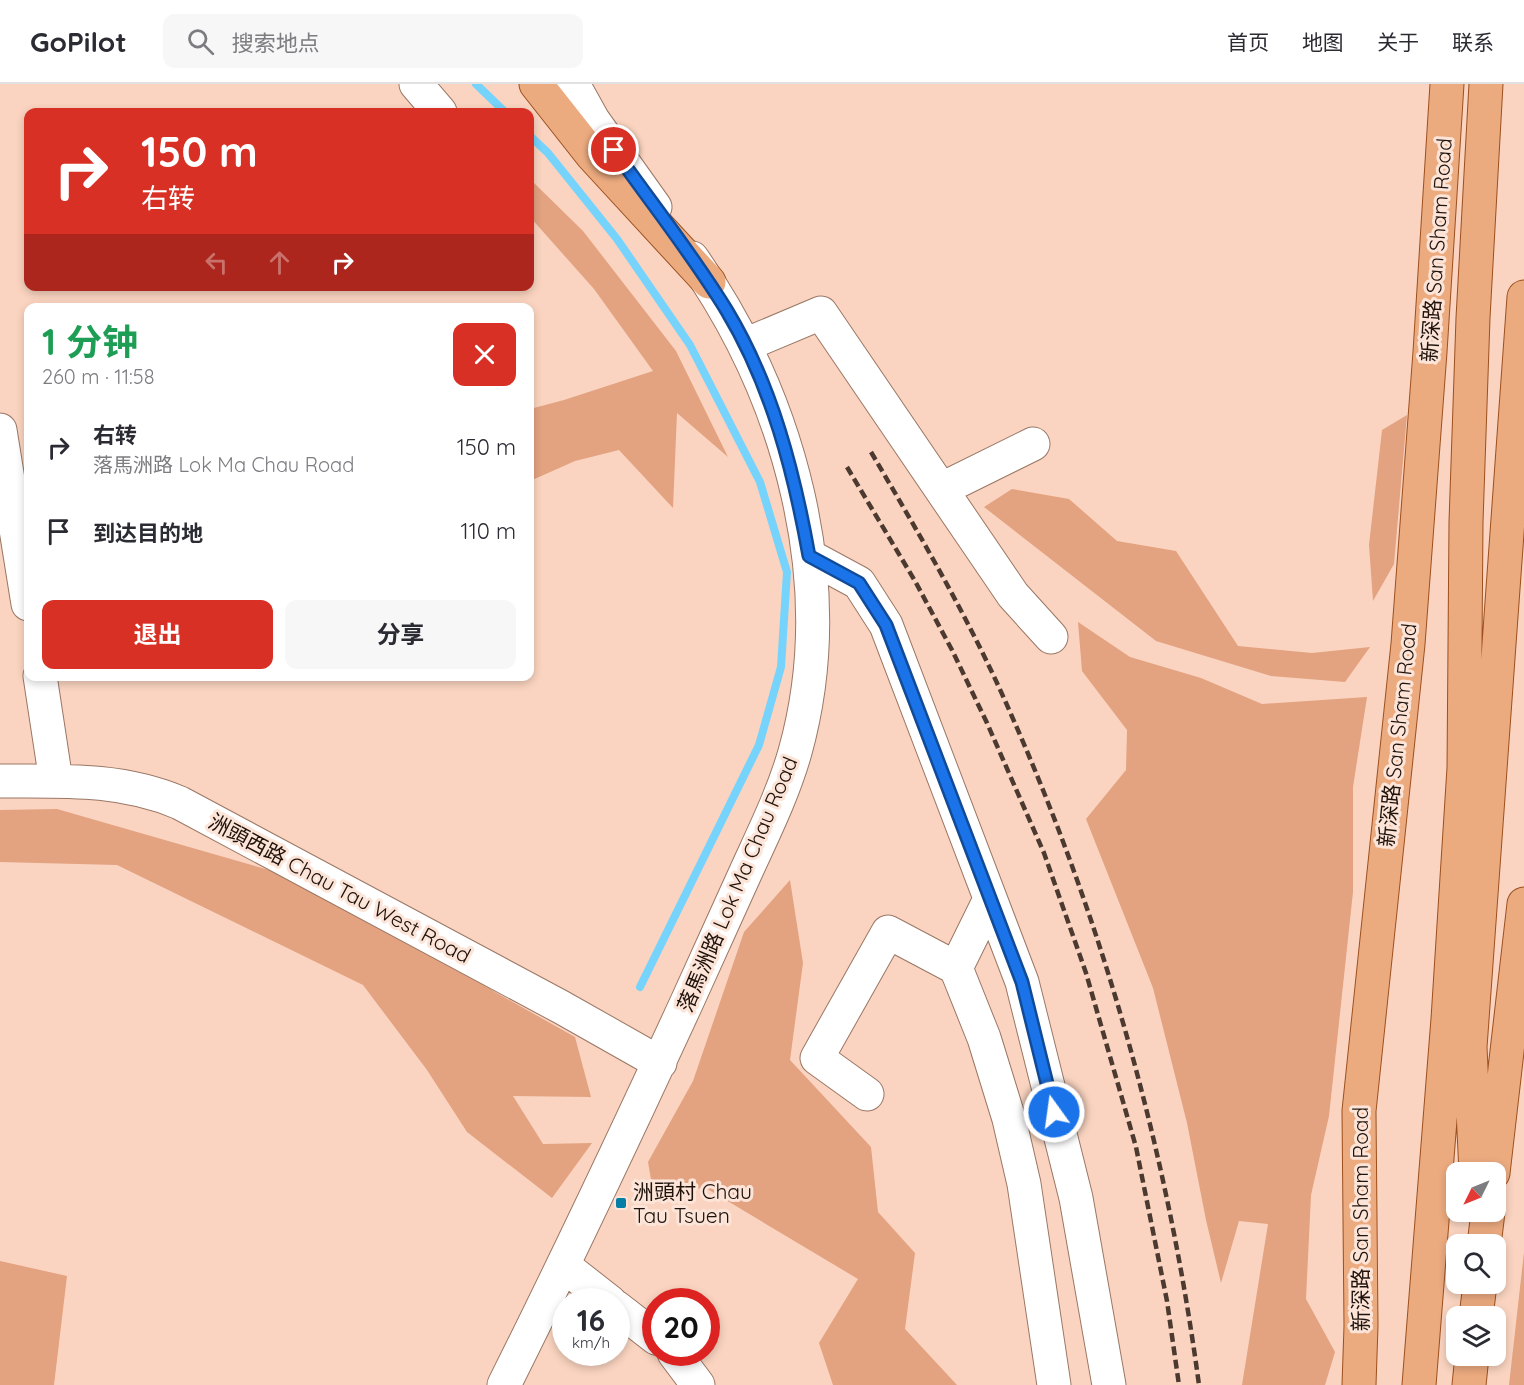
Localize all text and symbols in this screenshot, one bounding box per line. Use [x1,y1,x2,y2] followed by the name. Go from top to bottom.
[163,14,583,68] search box
[30,24,127,59] text: GoPilot
[184,25,217,58] icon: search
[232,29,320,57] text: 搜索地点
[1227,29,1269,55] text: 首页
[1302,29,1344,55] text: 地图
[1377,29,1419,55] text: 关于
[1452,29,1494,55] text: 联系
[588,124,639,175] pin
[141,125,258,178] text: 150 m
[42,132,120,210] icon: right
[597,133,630,166] icon: arrive
[1415,137,1457,363] street label: 新深路 San Sham Road
[141,181,195,215] text: 右转
[200,246,233,279] icon: left
[263,246,296,279] icon: ahead
[326,246,359,279] icon: right
[42,319,138,364] text: 1 分钟
[453,323,516,386] button: close
[42,364,155,389] text: 260 m · 11:58
[93,421,137,449] text: 右转
[42,431,75,464] icon: right
[457,433,516,461] text: 150 m
[93,452,354,477] text: 落馬洲路 Lok Ma Chau Road
[42,515,75,548] icon: arrive
[461,517,516,545] text: 110 m
[93,519,203,547] text: 到达目的地
[42,600,273,669] button: 退出
[285,600,516,669] button: 分享
[1372,622,1422,848] street label: 新深路 San Sham Road
[671,753,803,1015] street label: 落馬洲路 Lok Ma Chau Road
[205,808,475,968] street label: 洲頭西路 Chau Tau West Road
[1022,1080,1086,1144] position arrow
[1347,1107,1373,1331] street label: 新深路 San Sham Road
[1446,1162,1506,1222] north arrow
[1446,1162,1506,1366] map controls
[633,1178,752,1228] place label: 洲頭村 Chau Tau Tsuen
[614,1196,628,1210] marker: 洲頭村 Chau Tau Tsuen
[1446,1234,1506,1294] button: search
[642,1288,720,1366] speed limit sign: 20
[577,1301,605,1339] text: 16
[1446,1306,1506,1366] button: layers
[572,1333,610,1352] text: km/h

